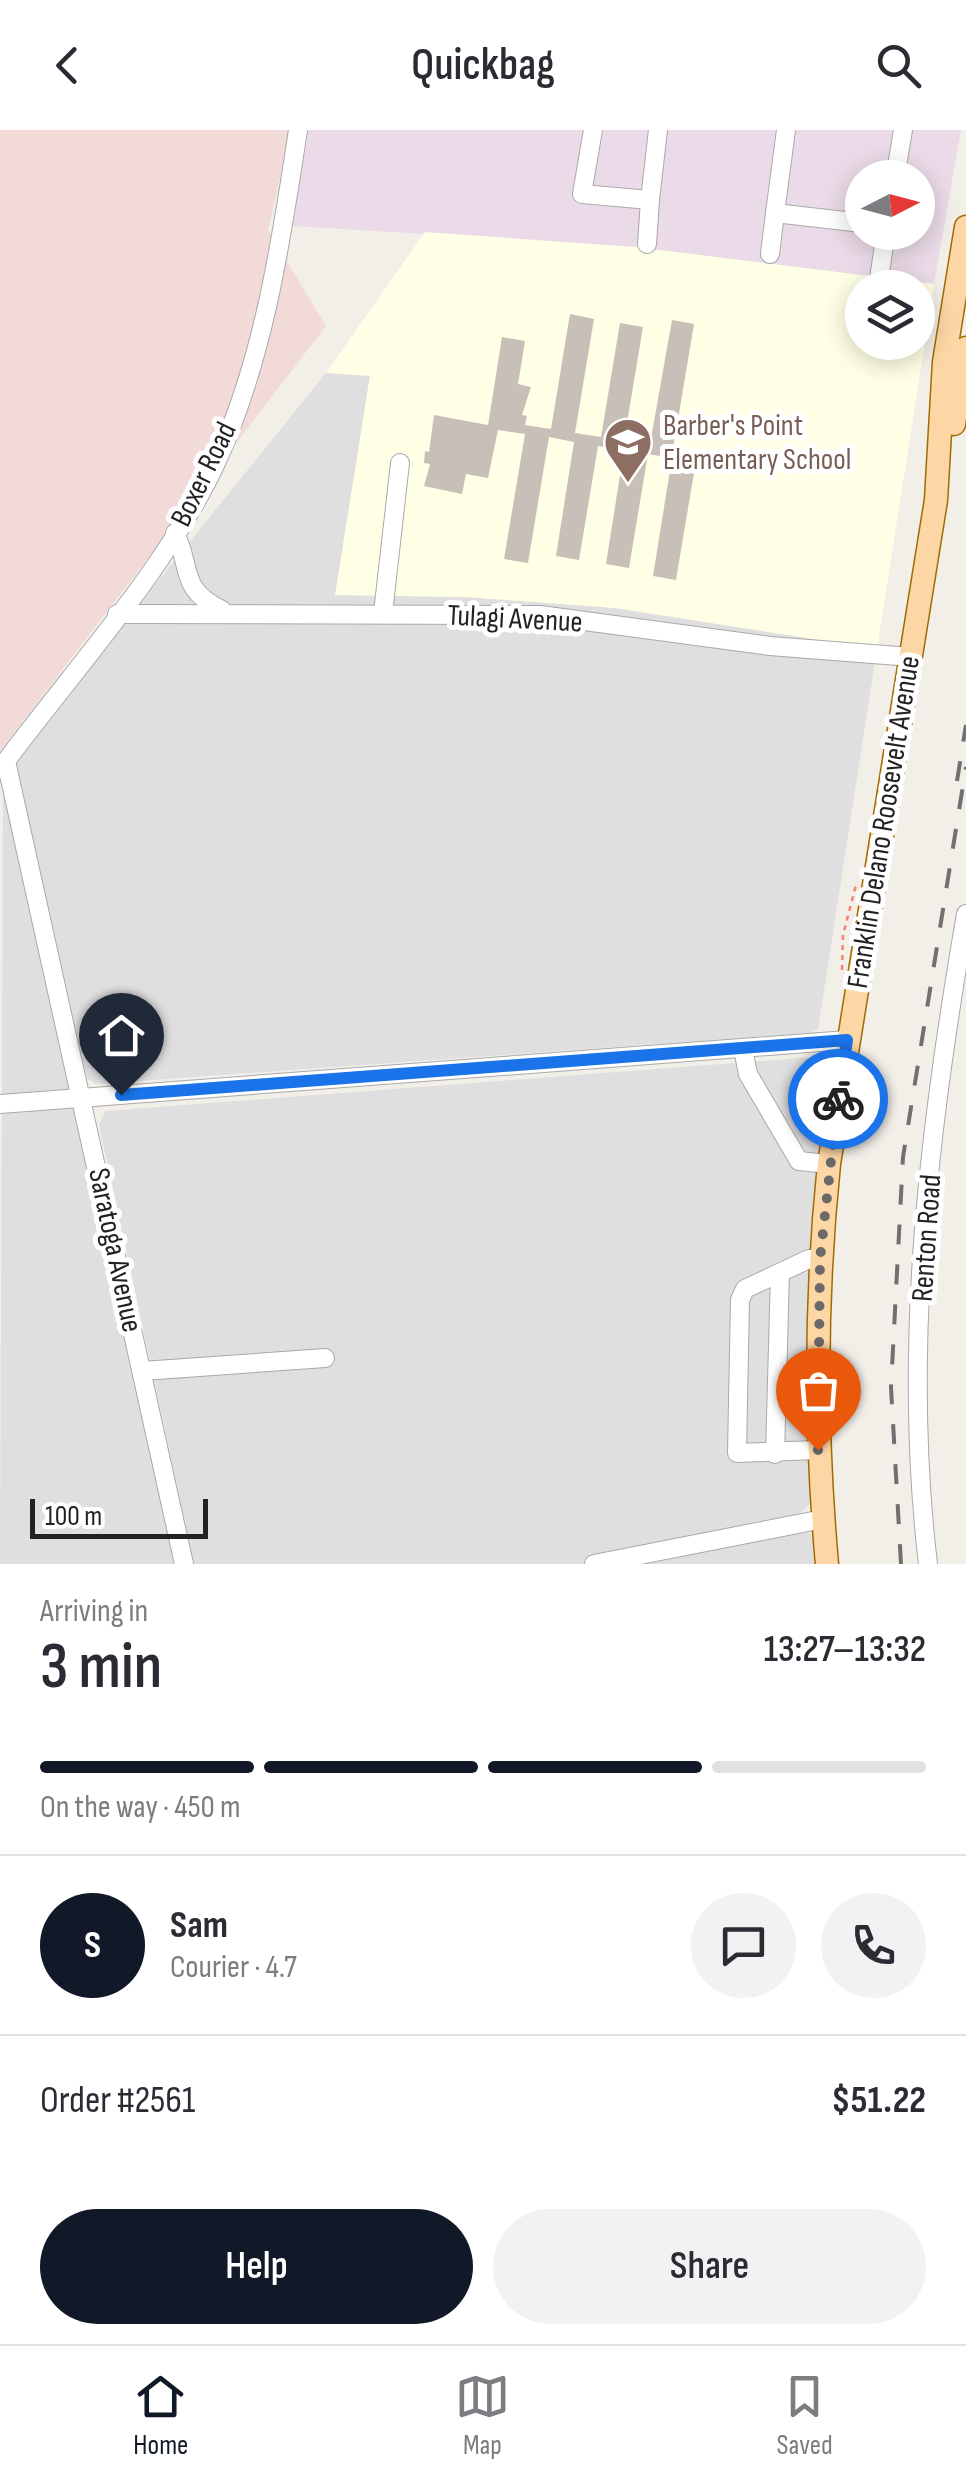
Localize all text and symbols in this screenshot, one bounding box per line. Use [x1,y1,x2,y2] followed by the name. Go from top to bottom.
[40,38,95,93] icon: back
[411,38,555,93] text: Quickbag
[871,38,926,93] icon: search
[845,160,935,250] north arrow
[845,160,935,360] map controls
[845,270,935,360] button: layers
[663,408,851,478] place label: Barber's Point Elementary School
[163,416,245,533] street label: Boxer Road
[602,416,654,484] school or university icon: Barber's Point Elementary School
[446,597,583,641] street label: Tulagi Avenue
[840,653,928,991] street label: Franklin Delano Roosevelt Avenue
[79,993,164,1096] pin
[94,1008,149,1063] icon: home
[788,1049,888,1149] courier
[811,1072,866,1127] icon: bike
[80,1165,150,1335] street label: Saratoga Avenue
[905,1173,949,1303] street label: Renton Road
[776,1348,861,1451] pin
[791,1363,846,1418] icon: bag
[30,1494,208,1538] scale bar
[45,1500,102,1533] text: 100 m
[40,1592,148,1631] text: Arriving in
[764,1627,926,1672] text: 13:27–13:32
[40,1629,162,1707] text: 3 min
[40,1788,241,1827] text: On the way · 450 m
[691,1893,796,1998] button: chat
[821,1893,926,1998] button: phone
[170,1903,228,1948] text: Sam
[84,1923,101,1968] text: S
[170,1948,297,1987] text: Courier · 4.7
[40,2078,195,2123] text: Order #2561
[831,2078,926,2123] text: $51.22
[40,2209,473,2324] button: Help
[493,2209,926,2324] button: Share
[133,2369,188,2462] tab: Home
[455,2369,510,2462] tab: Map
[777,2369,833,2462] tab: Saved

